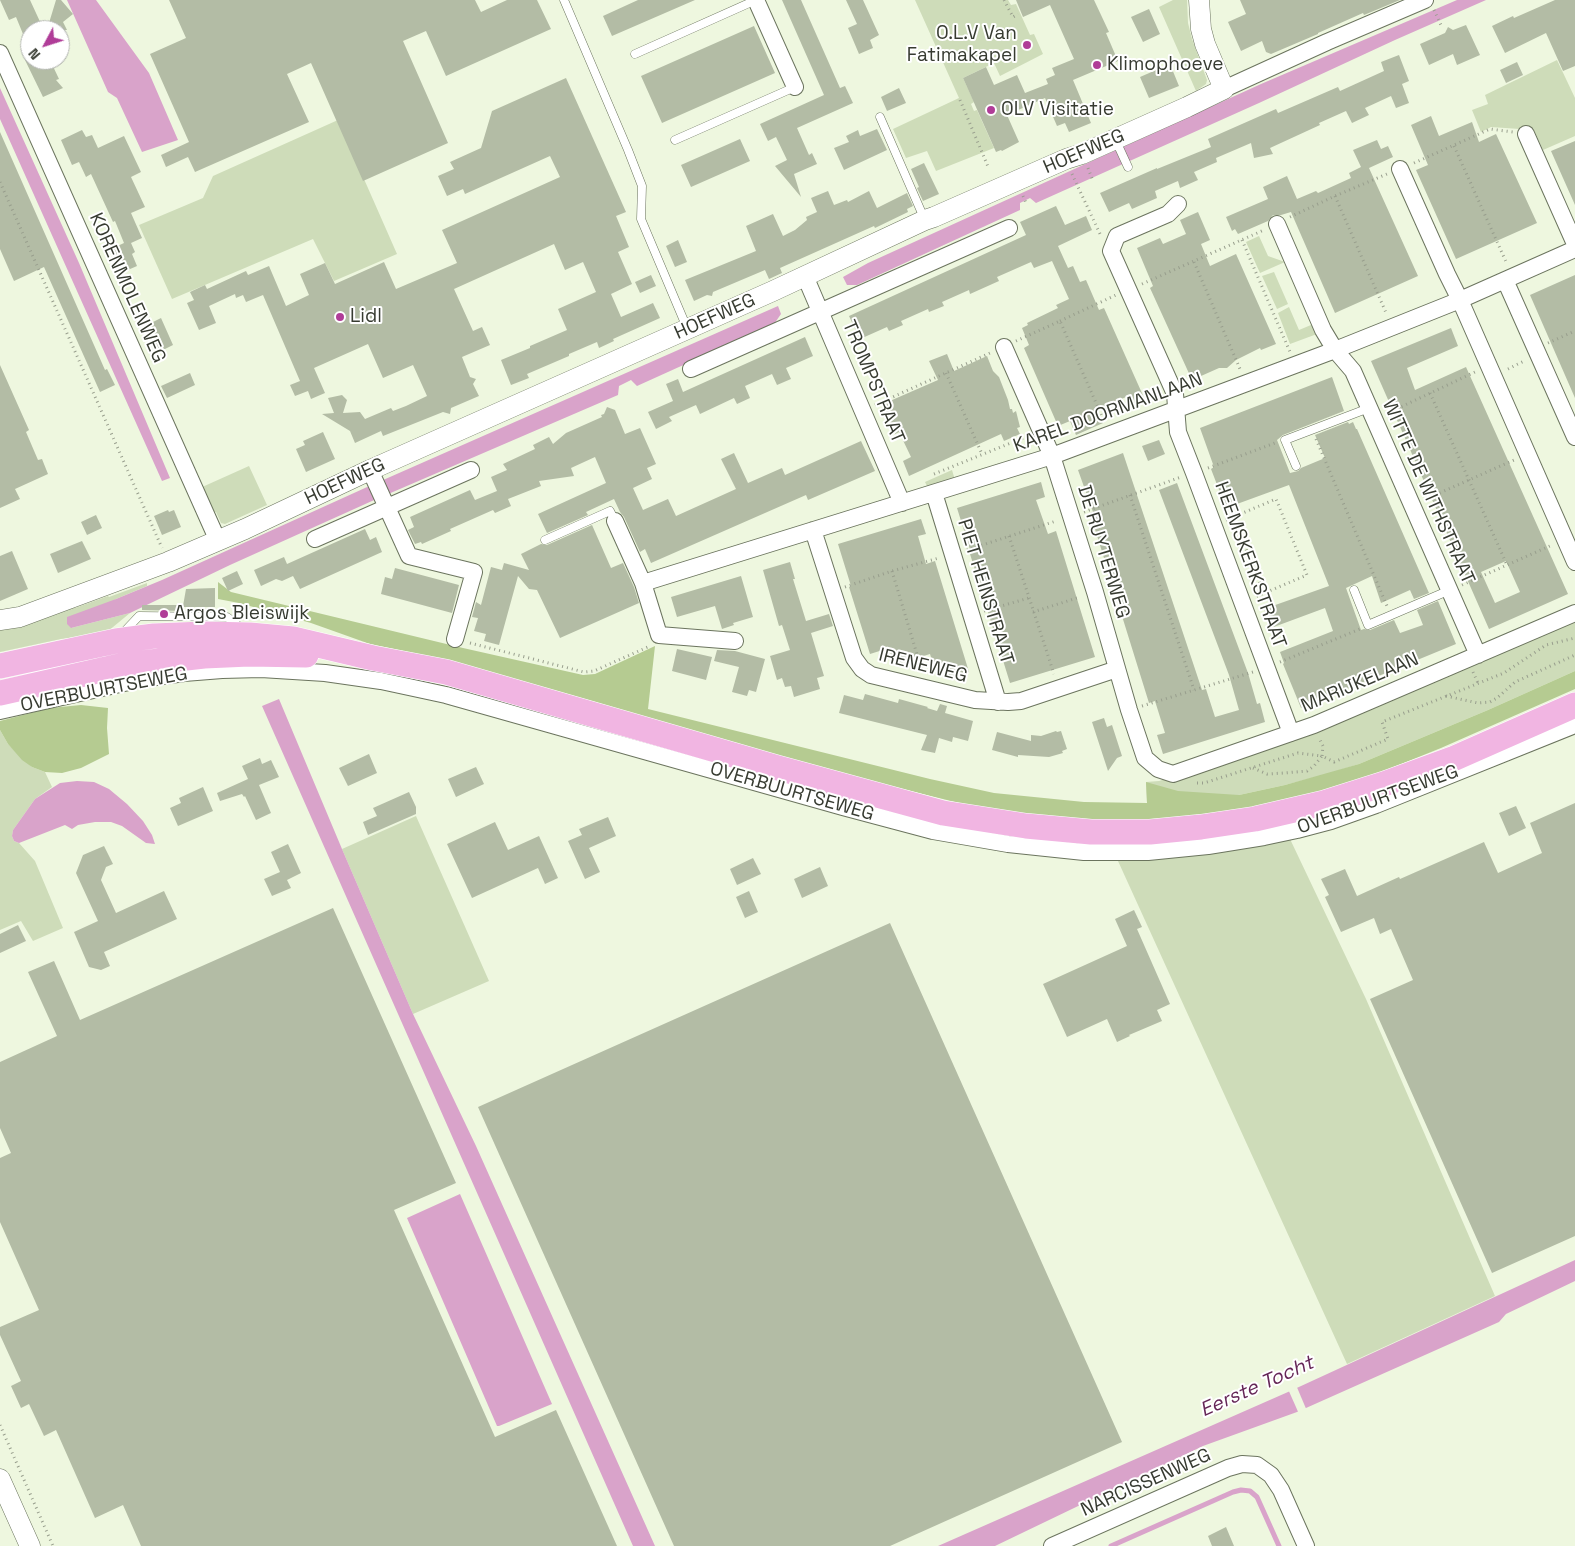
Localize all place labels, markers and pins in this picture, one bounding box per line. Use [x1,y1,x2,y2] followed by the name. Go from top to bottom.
[907,23,1017,67] place label: O.L.V Van Fatimakapel
[1021,39,1033,51] marker: O.L.V Van Fatimakapel
[1107,54,1224,76] place label: Klimophoeve
[1091,59,1103,71] marker: Klimophoeve
[1001,99,1114,121] place label: OLV Visitatie
[985,104,997,116] marker: OLV Visitatie
[350,306,382,328] place label: Lidl
[334,311,346,323] marker: Lidl
[174,603,309,625] place label: Argos Bleiswijk
[158,608,170,620] marker: Argos Bleiswijk

